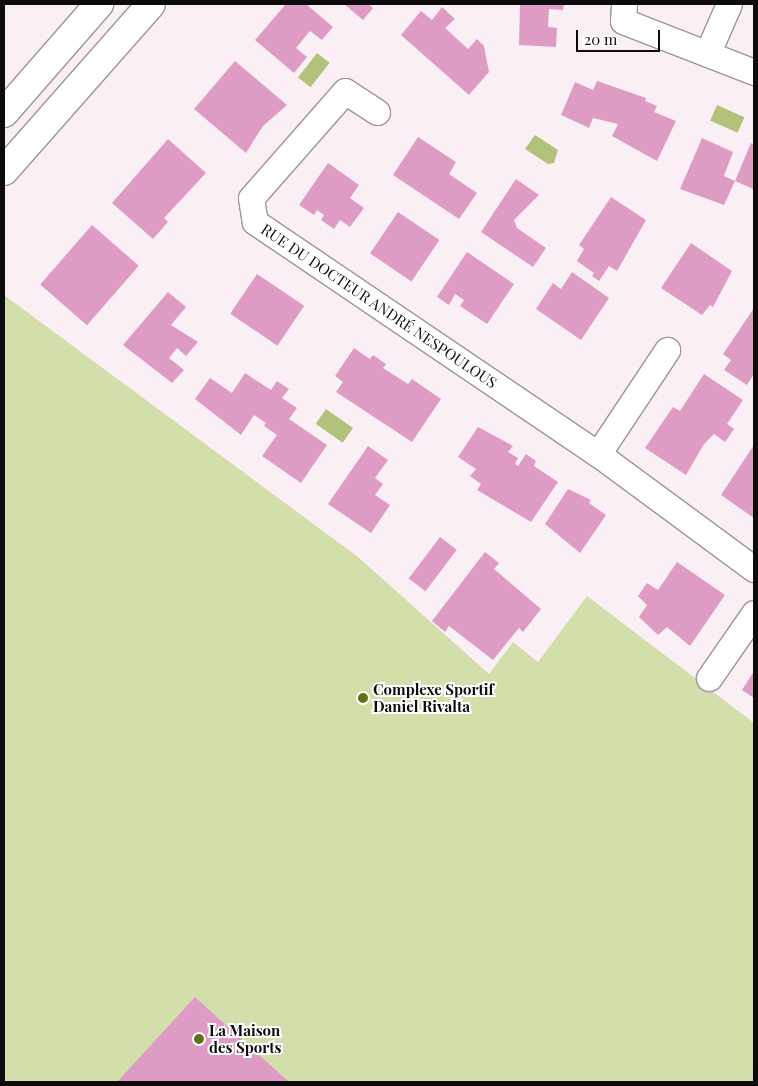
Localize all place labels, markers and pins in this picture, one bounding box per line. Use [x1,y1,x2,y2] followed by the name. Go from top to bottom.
[373,680,494,715] place label: Complexe Sportif Daniel Rivalta
[357,692,369,704] marker: Complexe Sportif Daniel Rivalta
[209,1021,281,1056] place label: La Maison des Sports
[193,1033,205,1045] marker: La Maison des Sports

